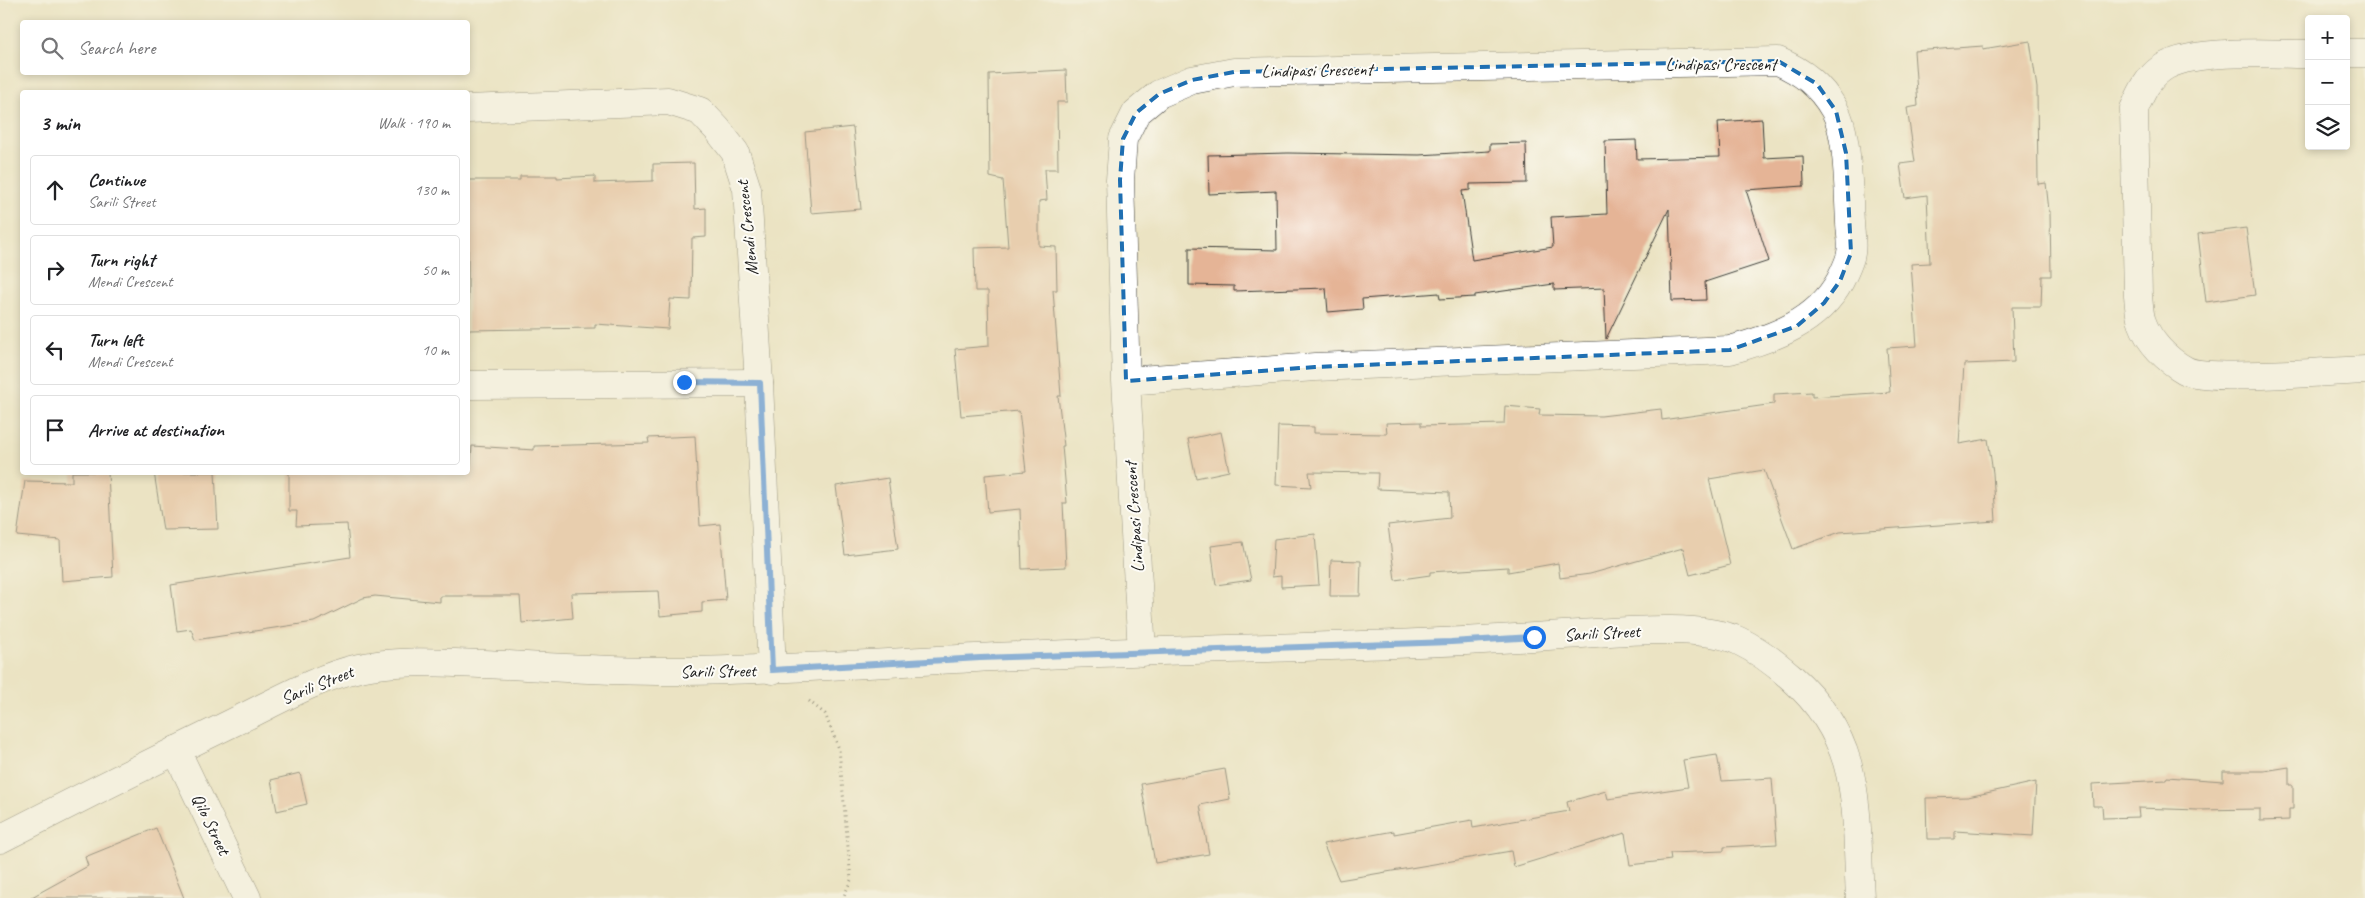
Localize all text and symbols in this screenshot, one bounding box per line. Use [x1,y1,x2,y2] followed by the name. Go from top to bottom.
[2305,15,2350,150] map controls
[2305,15,2350,60] button: +
[20,20,470,75] search box
[38,34,66,62] icon: search
[78,36,155,60] text: Search here
[1665,53,1780,75] street label: Lindipasi Crescent
[1261,58,1376,82] street label: Lindipasi Crescent
[2305,60,2350,105] button: −
[2305,105,2350,150] button: layers
[40,110,80,136] text: 3 min
[378,113,450,133] text: Walk · 190 m
[88,168,145,192] text: Continue
[41,176,69,204] icon: ahead
[731,178,763,276] street label: Mendi Crescent
[415,180,449,200] text: 130 m
[88,192,155,212] text: Sarili Street
[88,248,155,272] text: Turn right
[41,256,69,284] icon: right
[422,260,449,280] text: 50 m
[88,272,173,292] text: Mendi Crescent
[88,328,143,352] text: Turn left
[41,336,69,364] icon: left
[422,340,449,360] text: 10 m
[88,352,173,372] text: Mendi Crescent
[673,371,696,394] route end
[41,416,69,444] icon: arrive
[88,418,224,442] text: Arrive at destination
[1119,458,1149,573] street label: Lindipasi Crescent
[1564,620,1643,646] street label: Sarili Street
[1523,626,1546,649] route start
[680,659,758,683] street label: Sarili Street
[278,660,358,709] street label: Sarili Street
[187,790,236,860] street label: Qilo Street

